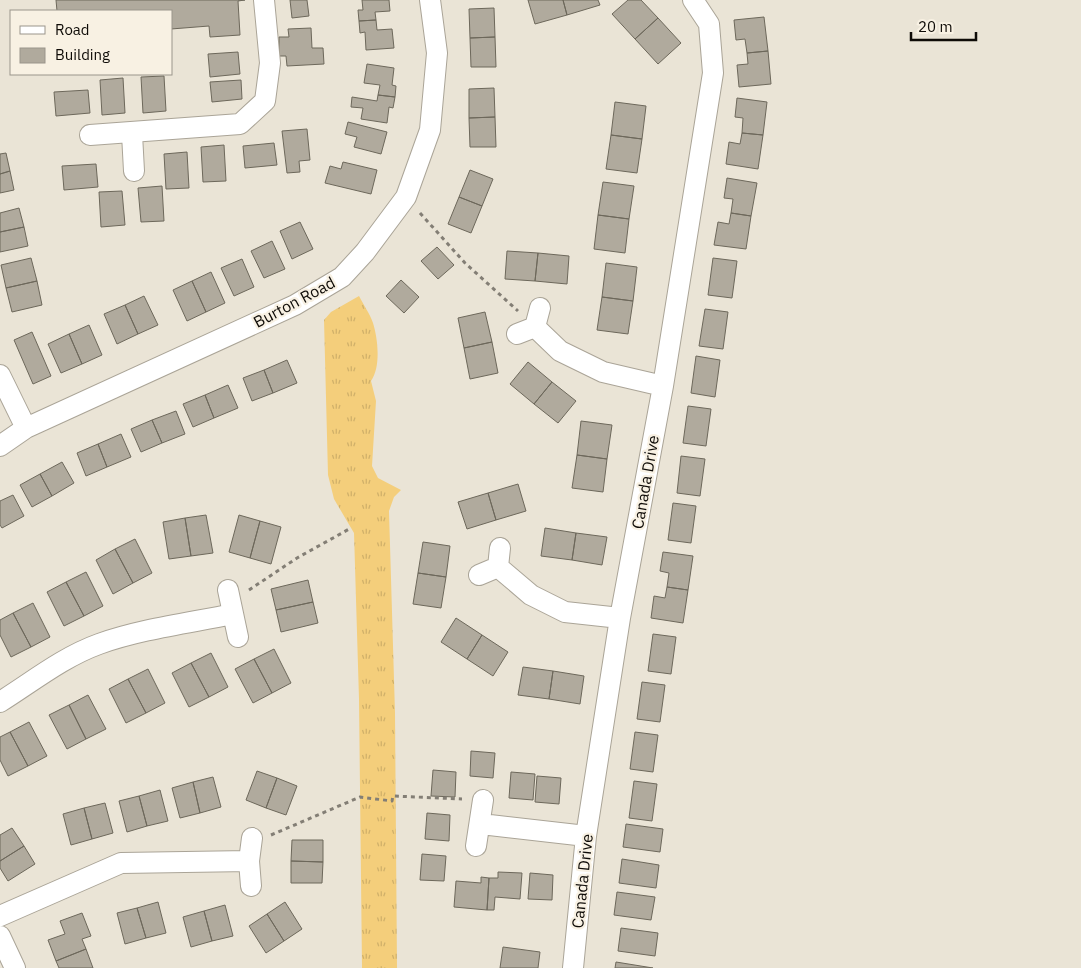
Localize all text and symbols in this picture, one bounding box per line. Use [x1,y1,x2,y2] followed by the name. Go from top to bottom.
[10,10,172,75] legend
[911,10,976,42] scale bar
[918,17,953,36] text: 20 m
[55,20,90,39] text: Road
[55,45,110,64] text: Building
[250,272,338,332] street label: Burton Road
[627,433,663,530] street label: Canada Drive
[567,833,597,929] street label: Canada Drive

